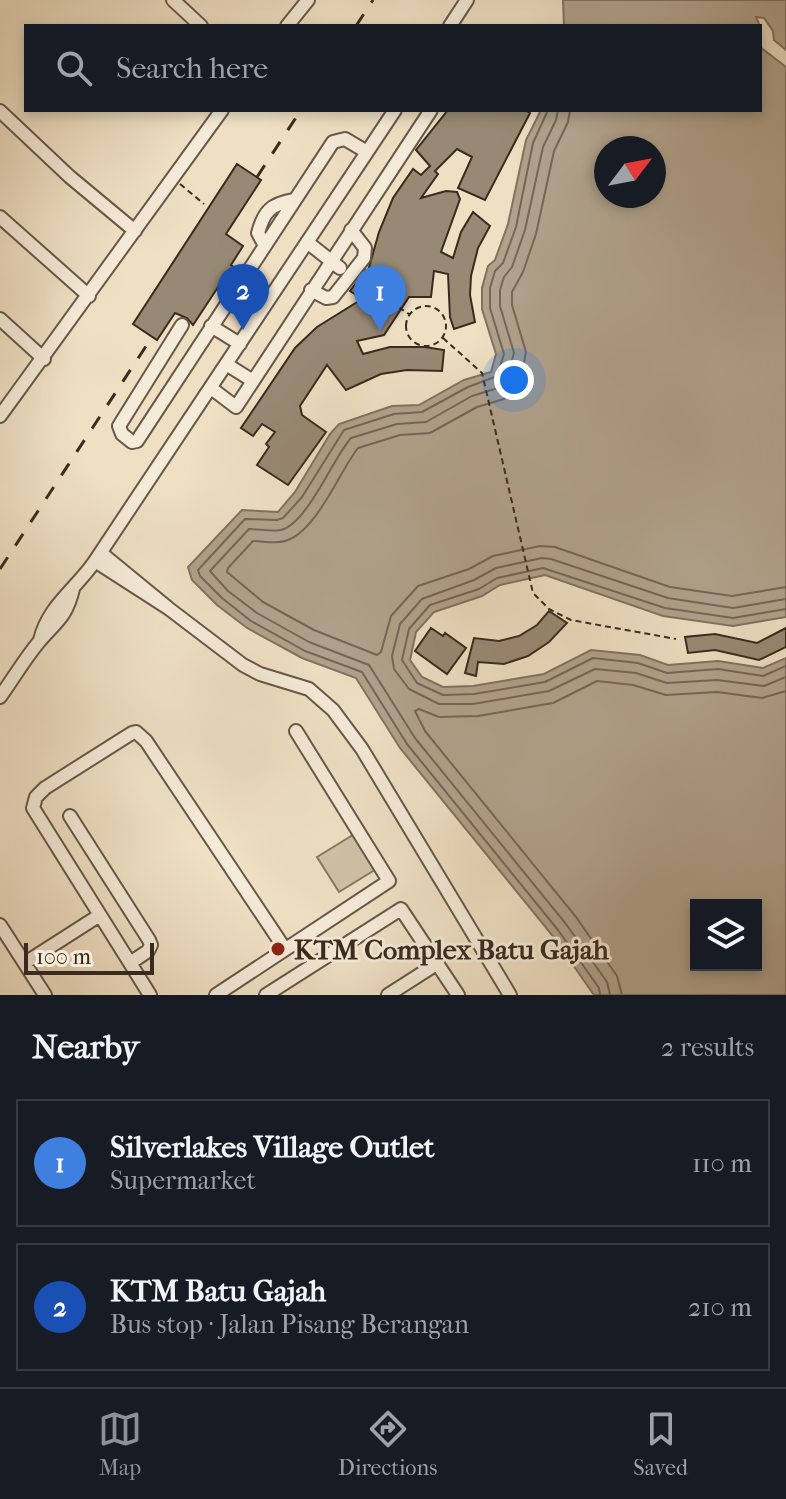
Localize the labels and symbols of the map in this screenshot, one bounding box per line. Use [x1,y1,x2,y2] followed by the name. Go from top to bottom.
[594,136,666,208] north arrow
[217,264,269,330] pin: 2
[354,265,406,331] pin: 1
[494,360,534,400] your location
[294,933,609,966] place label: KTM Complex Batu Gajah
[24,939,154,975] scale bar
[269,940,287,958] marker: KTM Complex Batu Gajah

